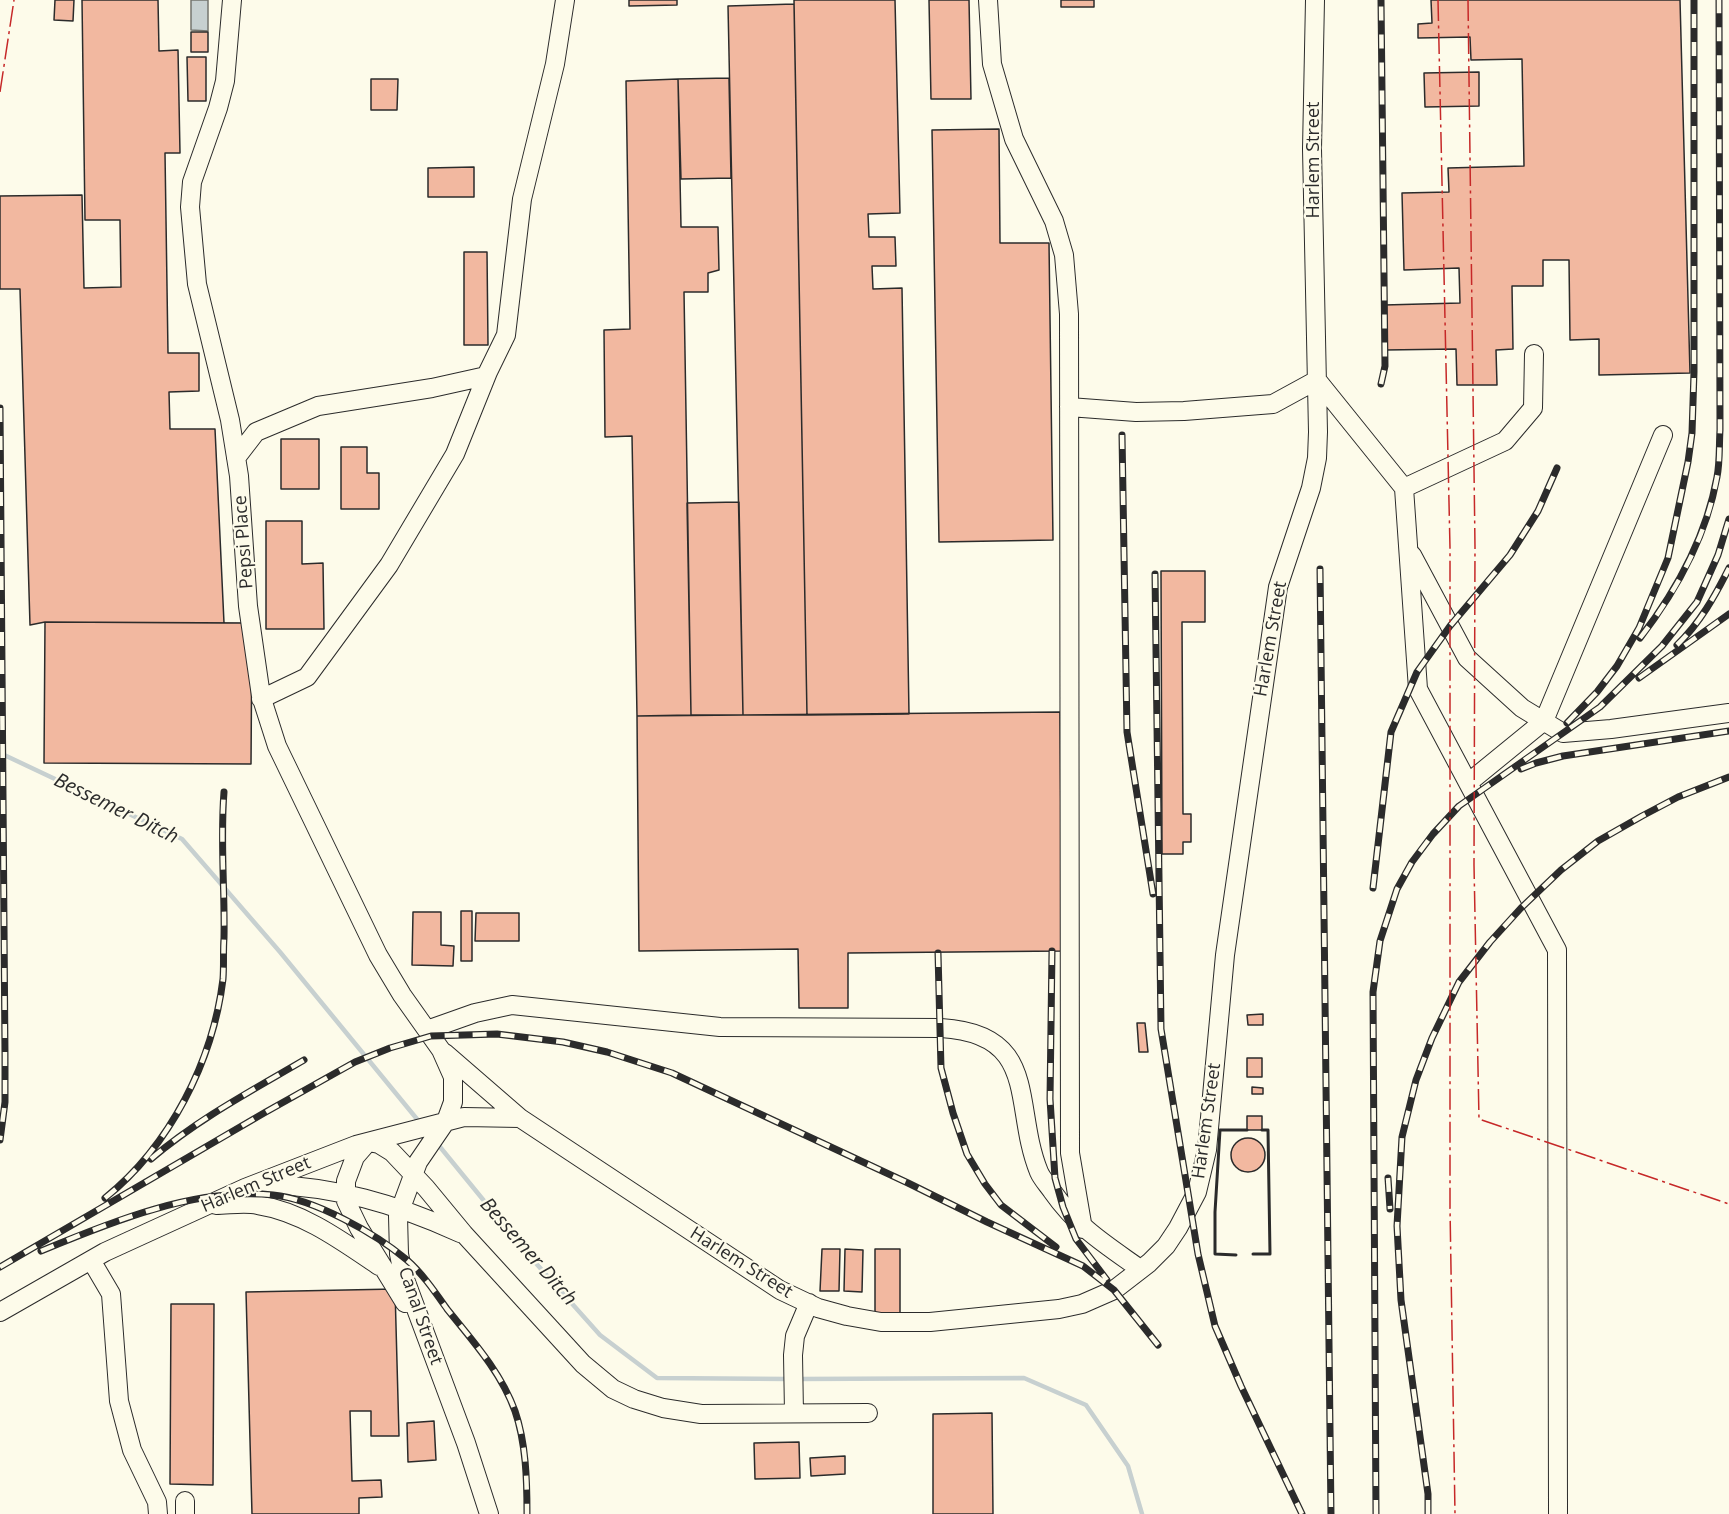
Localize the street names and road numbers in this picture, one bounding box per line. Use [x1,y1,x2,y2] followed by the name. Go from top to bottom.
[1303,102,1325,218] street label: Harlem Street
[230,494,258,590] street label: Pepsi Place
[1250,580,1292,698] street label: Harlem Street
[1188,1062,1226,1180] street label: Harlem Street
[198,1152,314,1218] street label: Harlem Street
[686,1223,796,1303] street label: Harlem Street
[393,1264,447,1368] street label: Canal Street

